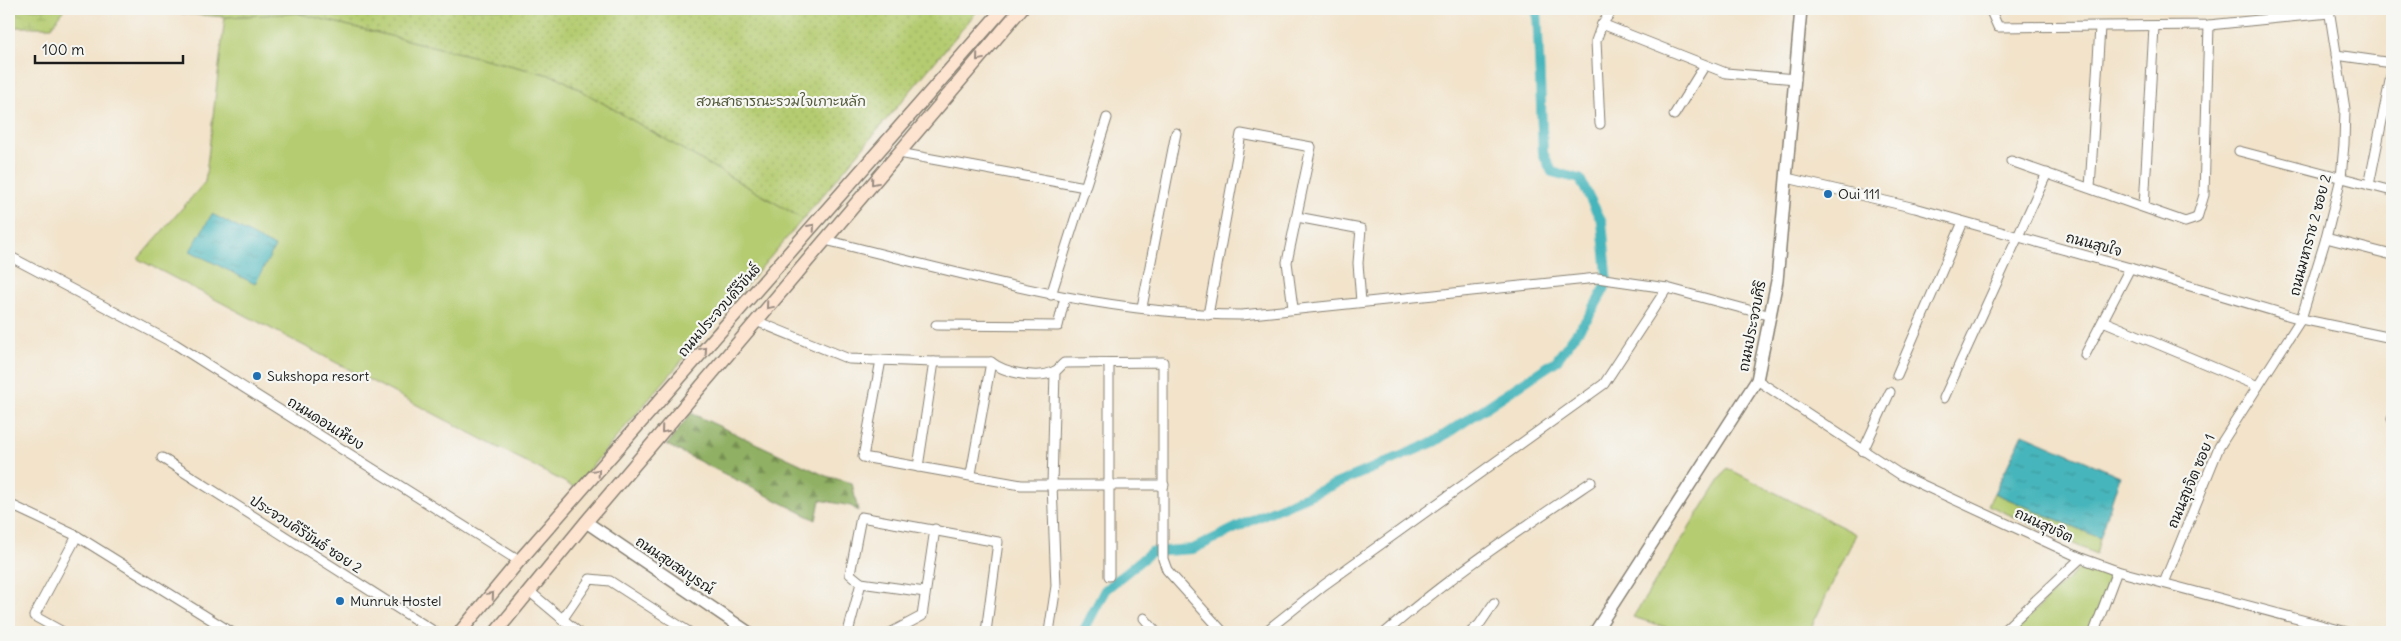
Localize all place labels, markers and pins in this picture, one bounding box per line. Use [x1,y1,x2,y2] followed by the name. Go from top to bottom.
[1838,185,1880,203] place label: Oui 111
[1822,188,1834,200] marker: Oui 111
[267,367,370,385] place label: Sukshopa resort
[251,370,263,382] marker: Sukshopa resort
[350,592,441,610] place label: Munruk Hostel
[334,595,346,607] marker: Munruk Hostel

